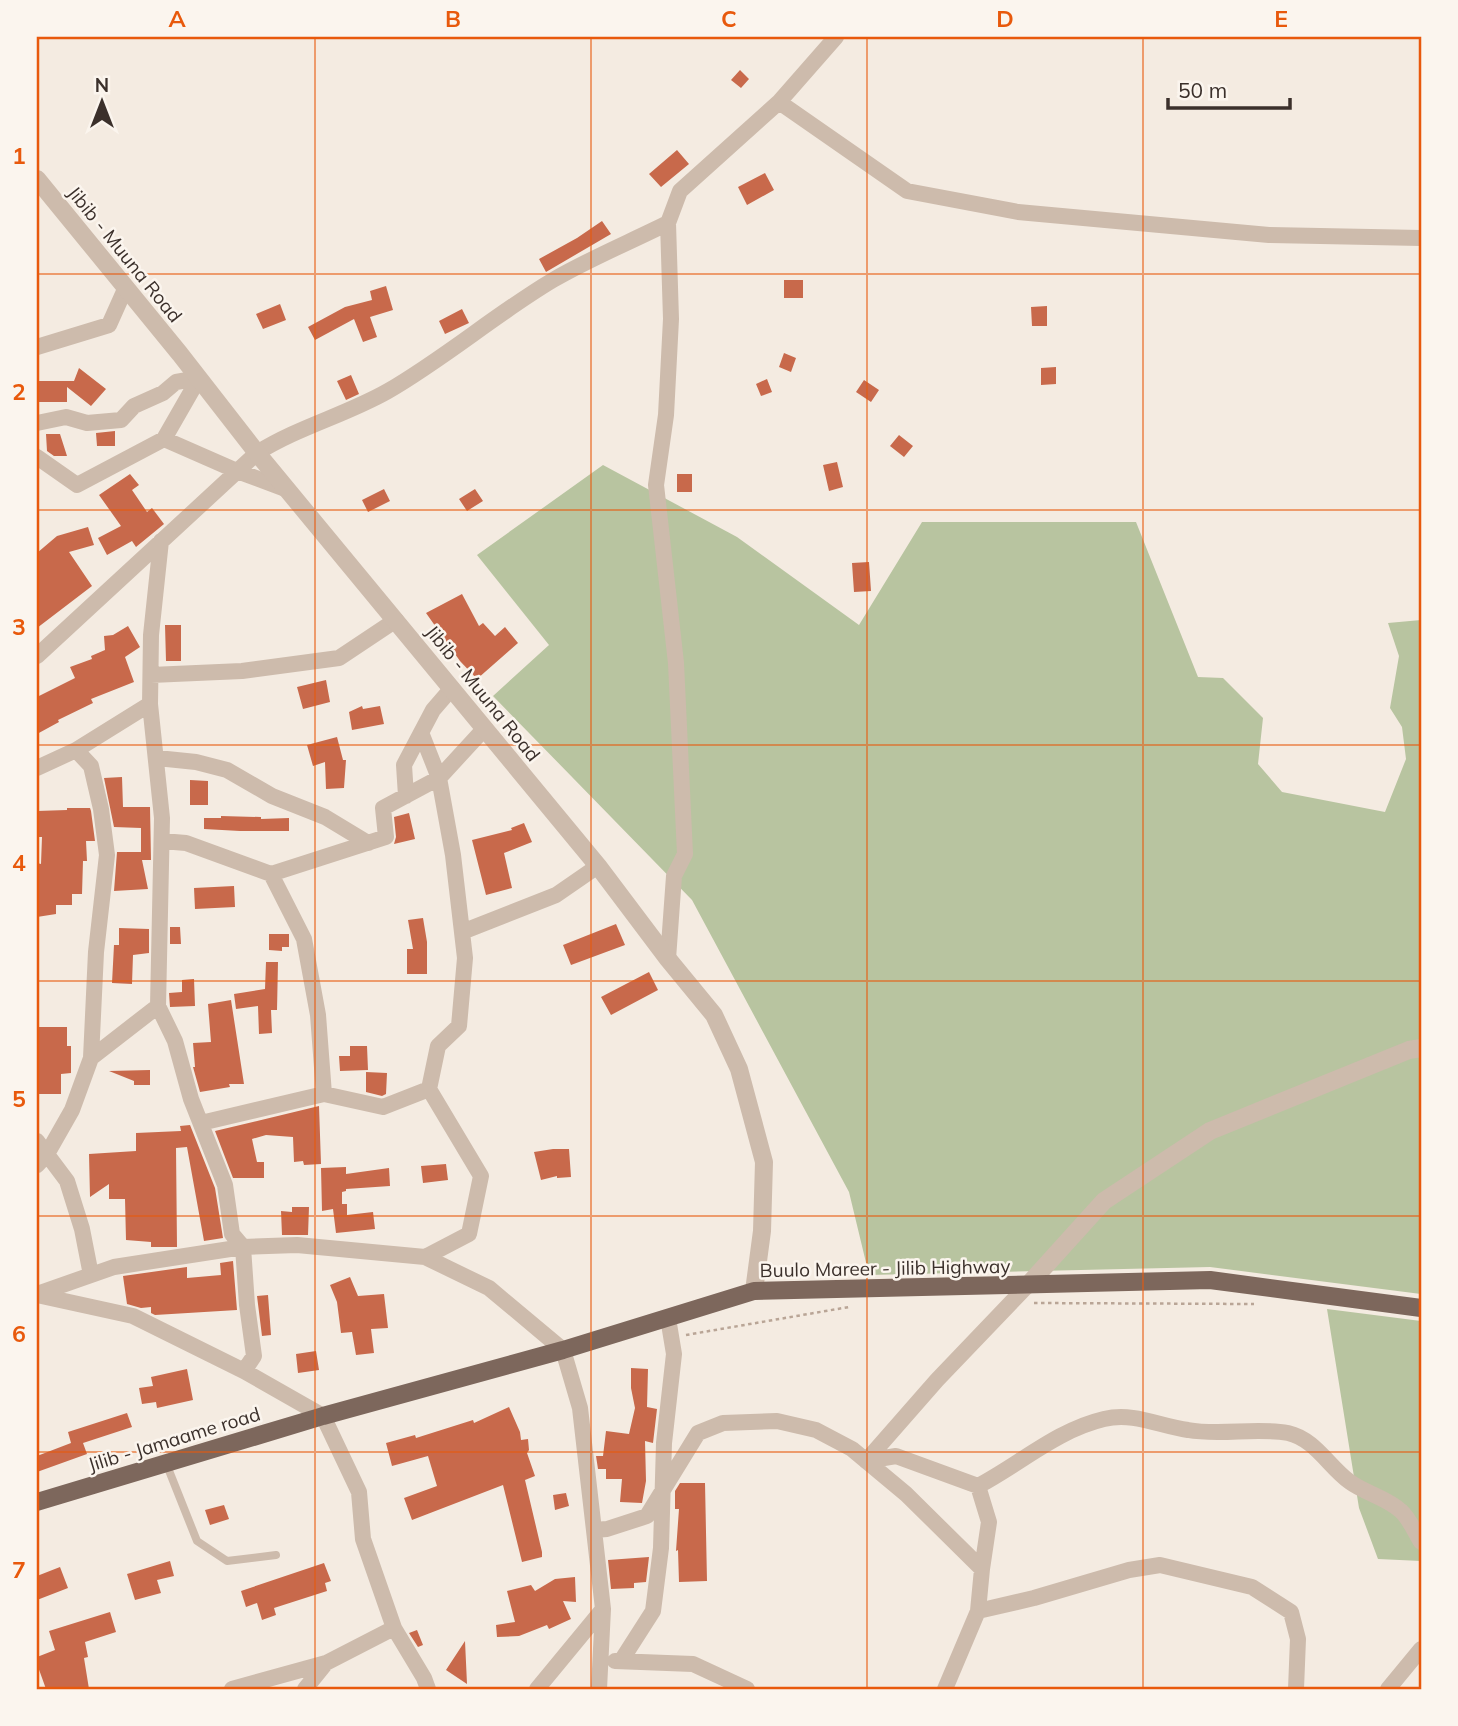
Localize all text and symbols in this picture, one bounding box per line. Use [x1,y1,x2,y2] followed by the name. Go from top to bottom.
[168,4,186,33] text: A
[445,4,461,33] text: B
[721,4,737,33] text: C
[996,4,1014,33] text: D
[1274,4,1288,33] text: E
[66,66,136,136] north arrow
[1168,66,1290,110] scale bar
[95,73,109,97] text: N
[1178,77,1227,103] text: 50 m
[12,141,26,170] text: 1
[63,181,187,327] street label: Jibib - Muuna Road
[12,377,26,406] text: 2
[12,612,26,641] text: 3
[421,620,545,766] street label: Jibib - Muuna Road
[12,848,26,877] text: 4
[12,1084,26,1113] text: 5
[759,1254,1011,1282] street label: Buulo Mareer - Jilib Highway
[12,1319,26,1348] text: 6
[85,1401,263,1477] street label: Jilib - Jamaame road
[12,1555,26,1584] text: 7

